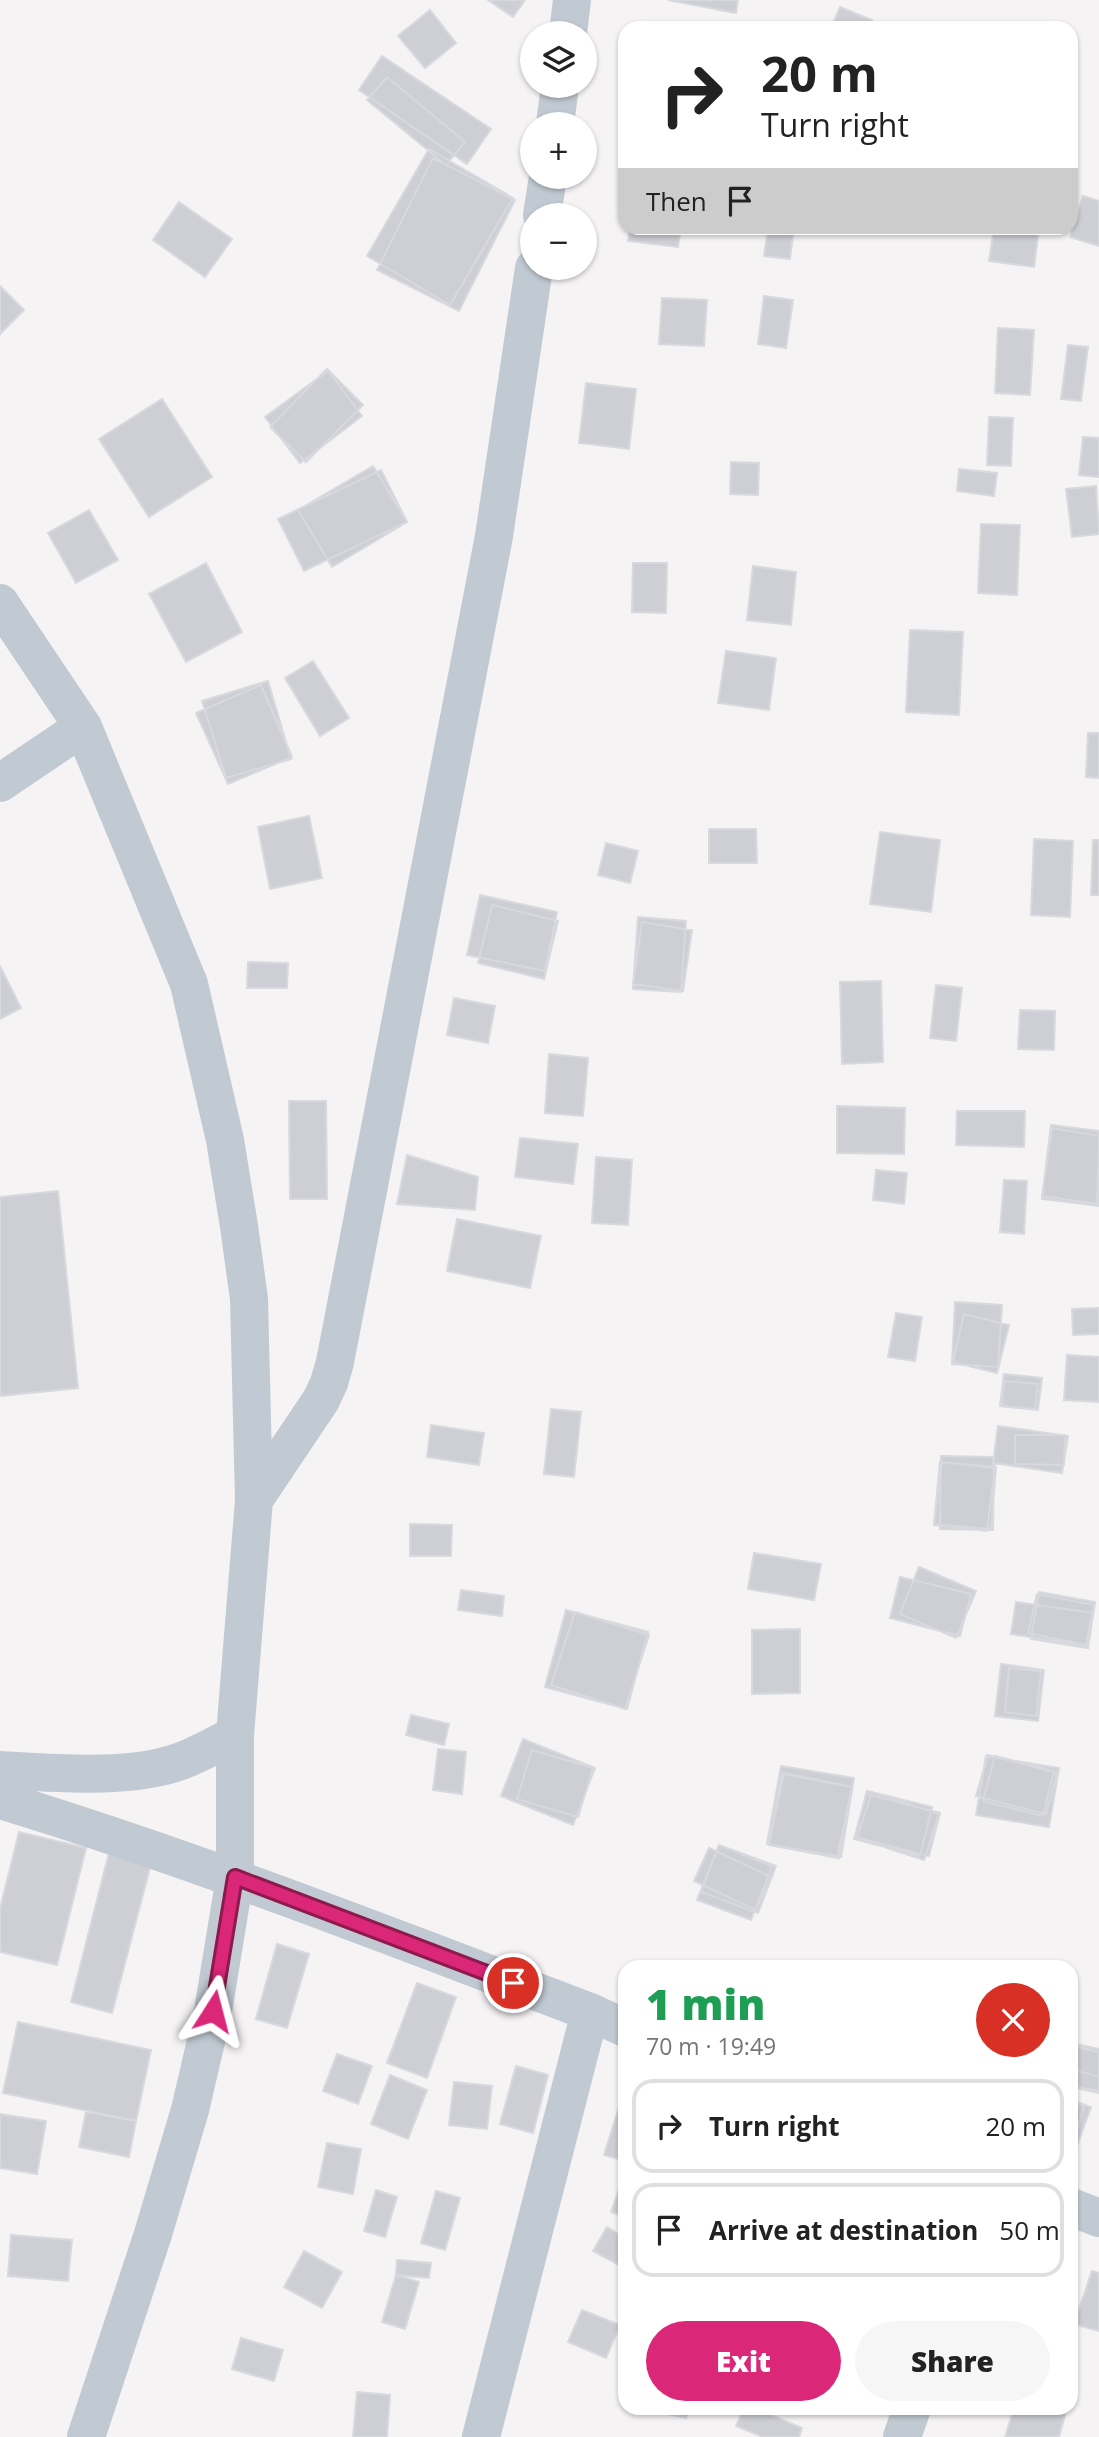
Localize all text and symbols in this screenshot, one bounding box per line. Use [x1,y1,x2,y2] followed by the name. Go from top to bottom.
[520,21,597,280] map controls
[520,21,597,98] button: layers
[761,40,878,106] text: 20 m
[646,49,737,140] icon: right
[761,103,909,146] text: Turn right
[520,112,597,189] button: +
[721,182,759,220] icon: arrive
[646,183,707,219] text: Then
[520,203,597,280] button: −
[483,1953,543,2013] pin
[494,1964,532,2002] icon: arrive
[176,1974,250,2048] position arrow
[646,1975,765,2032] text: 1 min
[976,1983,1050,2057] button: close
[646,2030,776,2062] text: 70 m · 19:49
[650,2107,688,2145] icon: right
[709,2108,840,2144] text: Turn right
[985,2108,1046,2144] text: 20 m
[650,2211,688,2249] icon: arrive
[709,2212,978,2248] text: Arrive at destination
[999,2212,1060,2248] text: 50 m
[646,2321,841,2401] button: Exit
[855,2321,1050,2401] button: Share

